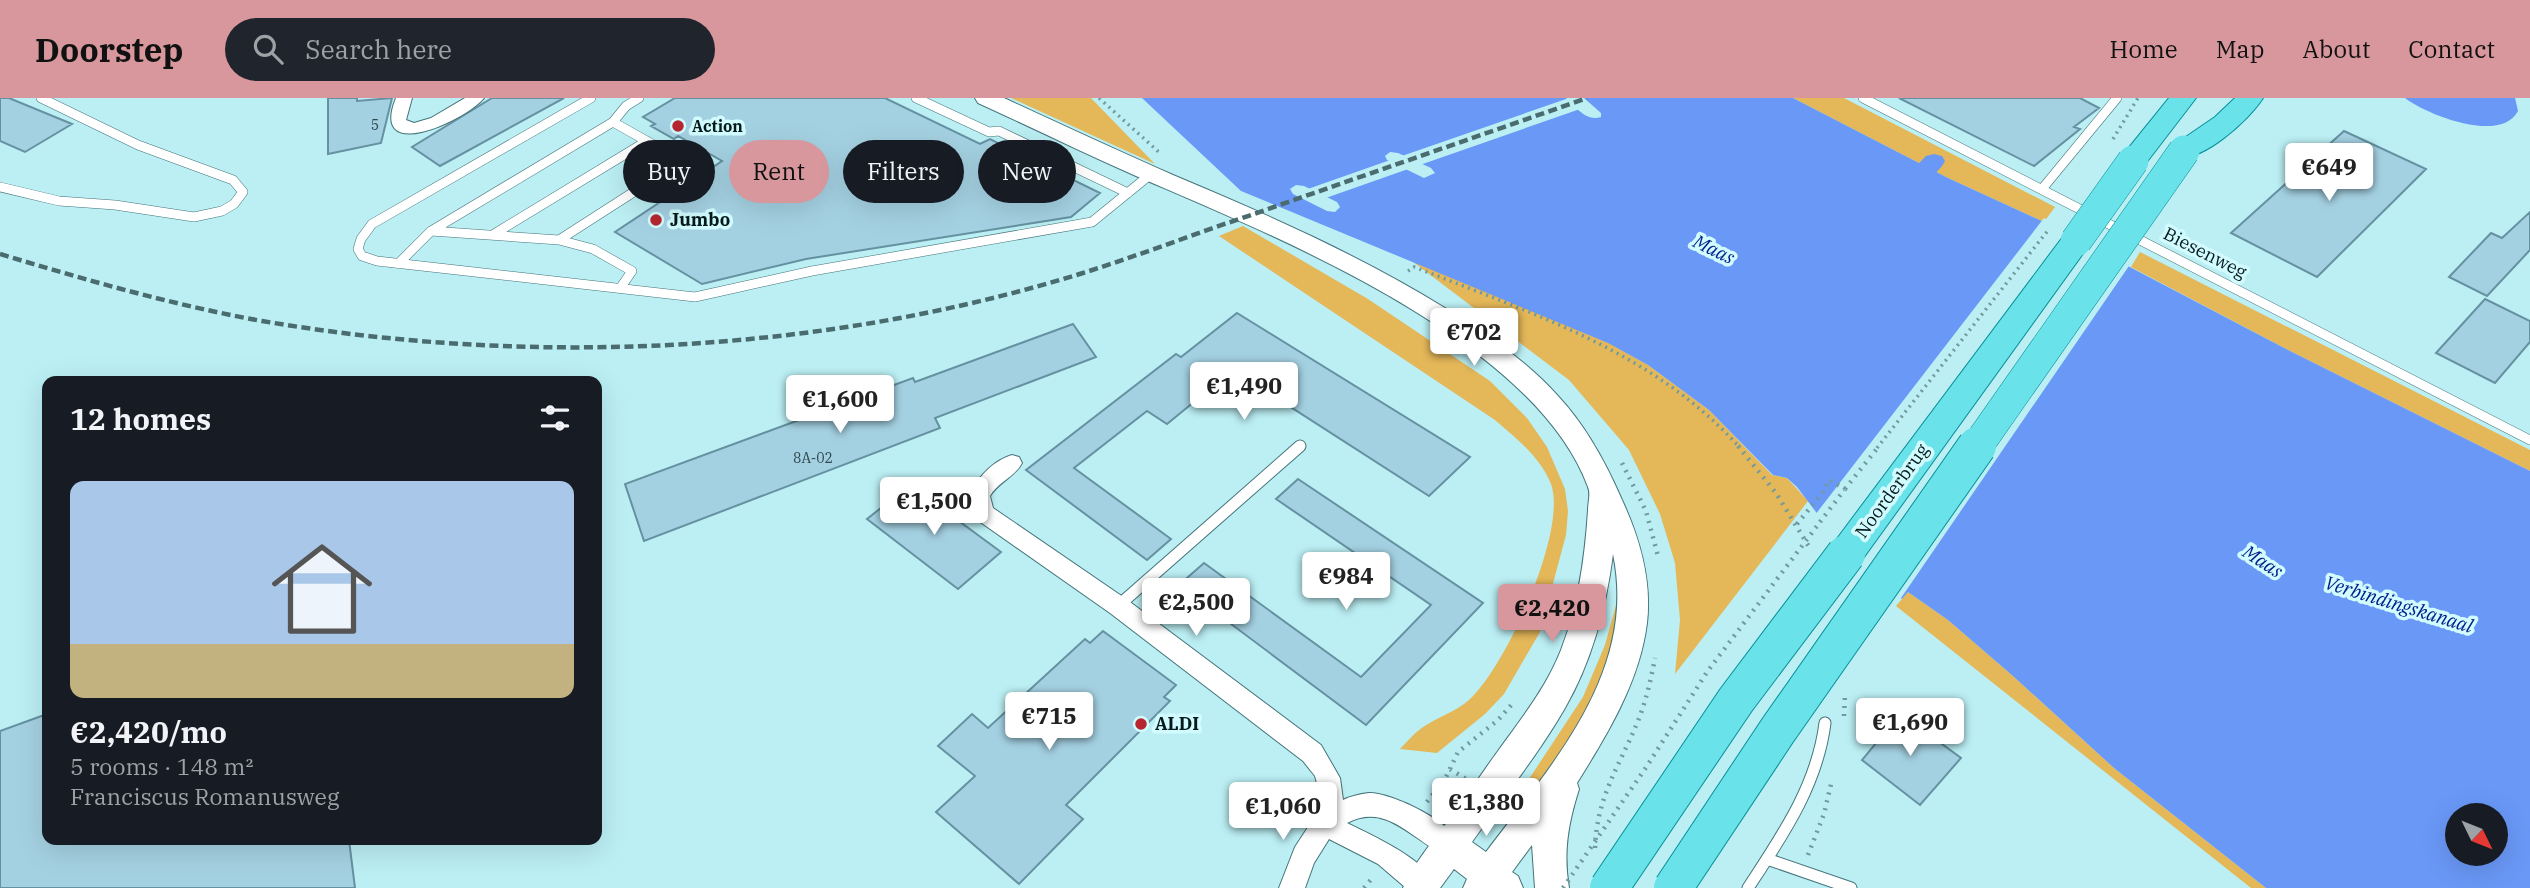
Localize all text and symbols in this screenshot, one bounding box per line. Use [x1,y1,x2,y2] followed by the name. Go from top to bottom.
[225,18,715,81] search box
[35,28,183,71] text: Doorstep
[249,30,287,68] icon: search
[305,32,452,66] text: Search here
[2110,33,2178,65] text: Home
[2216,33,2264,65] text: Map
[2302,33,2370,65] text: About
[2408,33,2495,65] text: Contact
[371,116,379,134] house number: 5
[692,116,743,136] place label: Action
[670,118,686,134] marker: Action
[623,140,715,203] chip: Buy
[729,140,829,203] chip: Rent
[843,140,964,203] chip: Filters
[978,140,1076,203] chip: New
[2288,144,2370,203] pin: €649
[2301,151,2357,181] text: €649
[670,208,730,231] place label: Jumbo
[648,212,664,228] marker: Jumbo
[2160,222,2251,283] street label: Biesenweg
[1689,228,1739,269] water label: Maas
[1433,308,1515,368] pin: €702
[1446,316,1502,346] text: €702
[1187,362,1301,422] pin: €1,490
[1206,370,1282,400] text: €1,490
[783,376,897,435] pin: €1,600
[802,383,878,413] text: €1,600
[70,399,211,438] text: 12 homes
[536,399,574,437] icon: filters
[1850,439,1934,542] street label: Noorderbrug
[793,449,833,467] house number: 8A-02
[877,478,991,537] pin: €1,500
[896,485,972,515] text: €1,500
[259,526,385,652] icon: home
[2238,539,2288,583] water label: Maas
[1305,552,1387,612] pin: €984
[1318,560,1374,590] text: €984
[2322,570,2477,638] water label: Verbindingskanaal
[1139,578,1253,638] pin: €2,500
[1495,584,1609,644] pin: €2,420
[1158,586,1234,616] text: €2,500
[1514,592,1590,622] text: €2,420
[1008,692,1090,752] pin: €715
[1853,698,1967,758] pin: €1,690
[1021,700,1077,730] text: €715
[1872,706,1948,736] text: €1,690
[70,712,227,751] text: €2,420/mo
[1155,712,1199,735] place label: ALDI
[1133,716,1149,732] marker: ALDI
[70,751,253,781] text: 5 rooms · 148 m²
[1429,778,1543,838] pin: €1,380
[70,781,339,811] text: Franciscus Romanusweg
[1226,782,1340,842] pin: €1,060
[1448,786,1524,816] text: €1,380
[1245,790,1321,820] text: €1,060
[2445,803,2508,866] north arrow
[2445,803,2508,866] map controls

